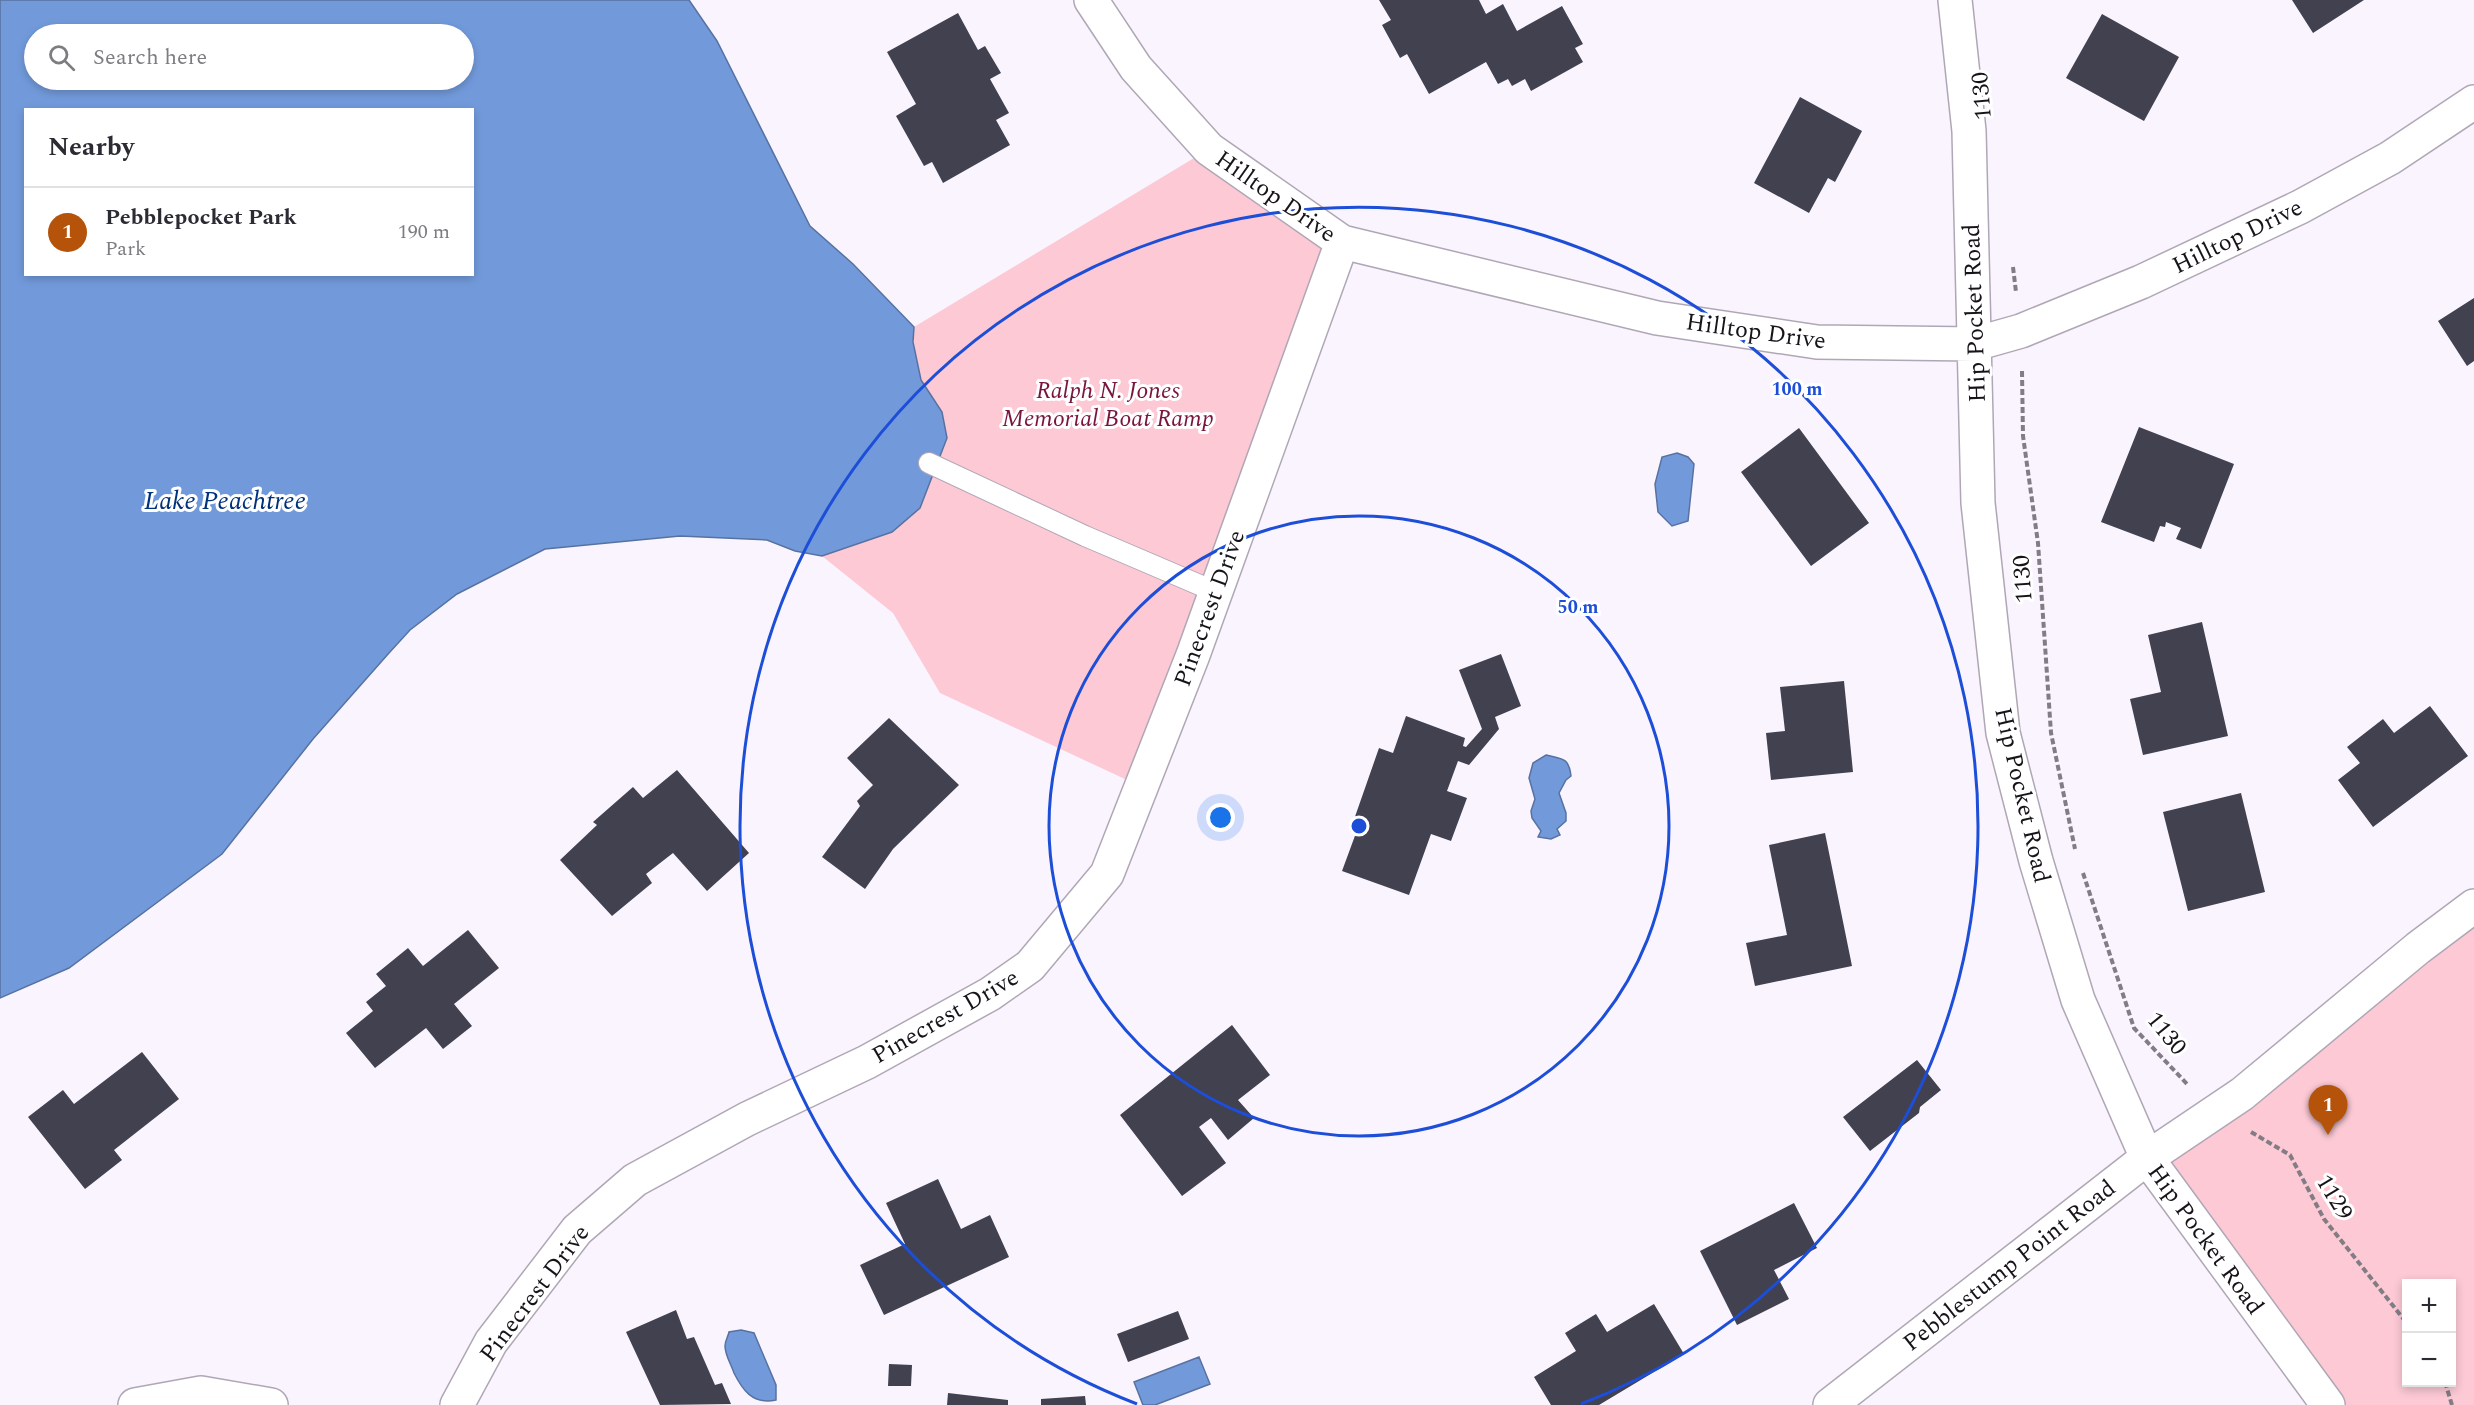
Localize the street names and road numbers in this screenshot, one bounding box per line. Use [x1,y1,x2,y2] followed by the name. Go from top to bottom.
[1962,70,2002,121] street label: 1130
[1207,142,1343,252] street label: Hilltop Drive
[2166,190,2309,284] street label: Hilltop Drive
[1954,223,1996,403] street label: Hip Pocket Road
[1684,304,1828,360] street label: Hilltop Drive
[1165,525,1255,692] street label: Pinecrest Drive
[2003,554,2043,604] street label: 1130
[1984,704,2060,887] street label: Hip Pocket Road
[865,960,1026,1074] street label: Pinecrest Drive
[2137,1004,2195,1064] street label: 1130
[2138,1157,2272,1323] street label: Hip Pocket Road
[2306,1168,2362,1227] street label: 1129
[1895,1171,2124,1361] street label: Pebblestump Point Road
[471,1217,599,1370] street label: Pinecrest Drive

